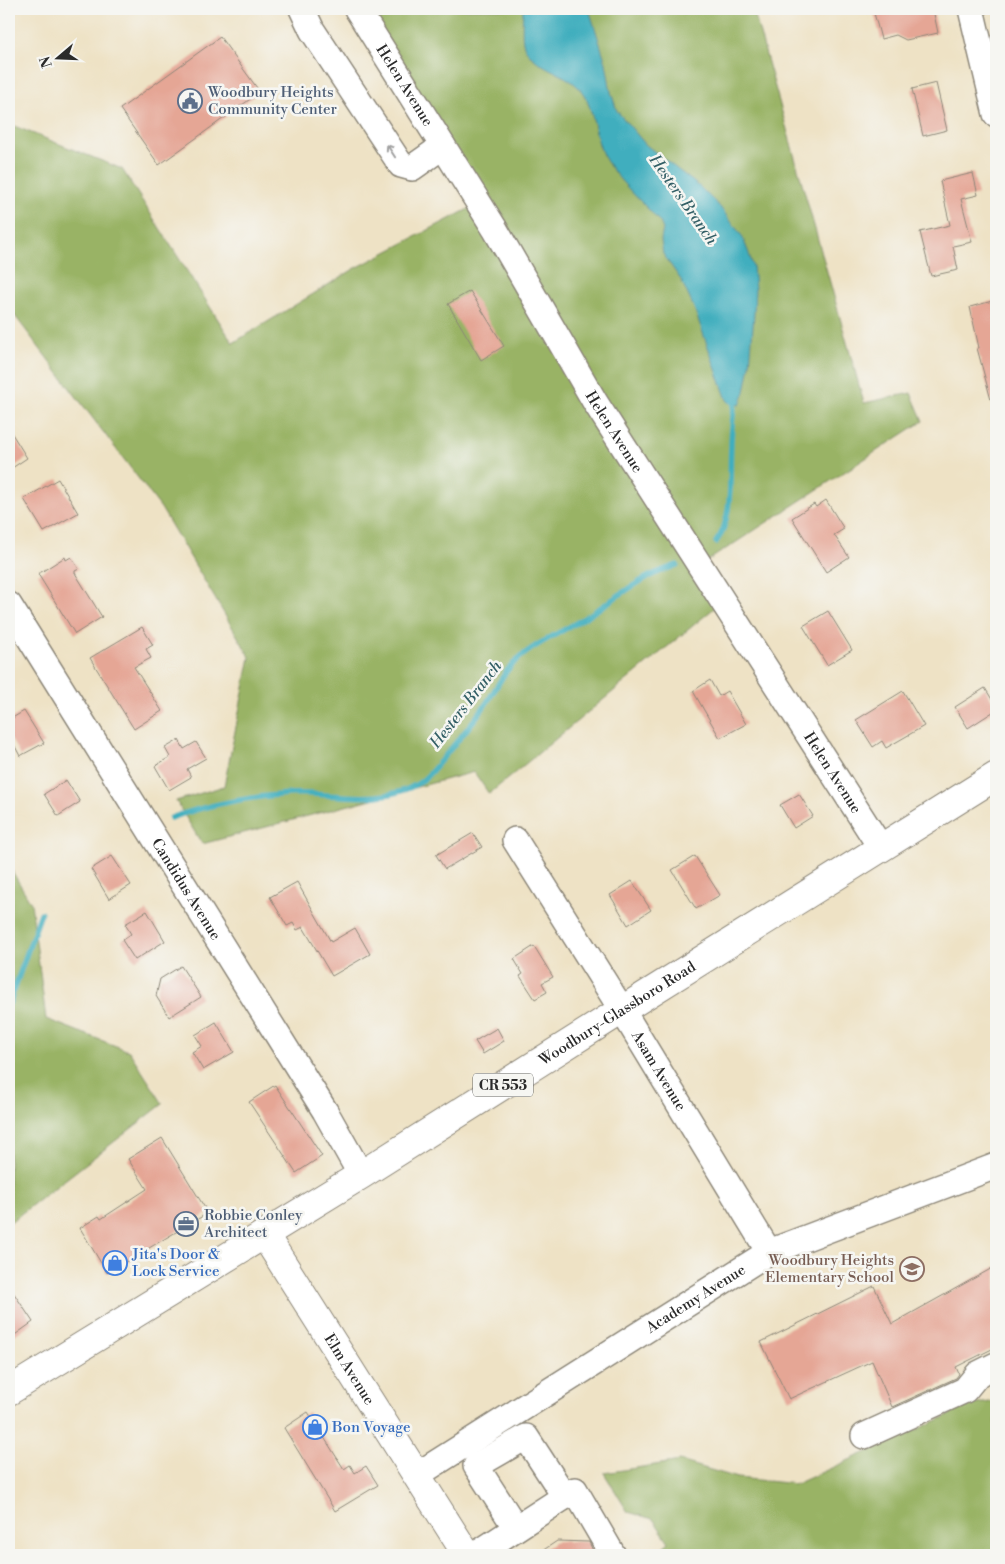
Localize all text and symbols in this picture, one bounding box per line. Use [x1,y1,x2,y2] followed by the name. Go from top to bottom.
[32,32,82,82] north arrow
[372,41,437,130] street label: Helen Avenue
[36,54,57,70] text: N
[207,83,338,119] place label: Woodbury Heights Community Center
[177,88,203,114] public building icon: Woodbury Heights Community Center
[386,144,396,158] one-way arrow
[644,150,722,249] water label: Hesters Branch
[581,388,647,476] street label: Helen Avenue
[425,657,506,753] water label: Hesters Branch
[799,729,865,817] street label: Helen Avenue
[147,835,225,944] street label: Candidus Avenue
[535,957,700,1071] street label: Woodbury-Glassboro Road
[626,1027,690,1115] street label: Asam Avenue
[473,1074,533,1096] road number: CR 553
[203,1206,303,1242] place label: Robbie Conley Architect
[173,1211,199,1237] office icon: Robbie Conley Architect
[131,1245,220,1281] place label: Jita's Door & Lock Service
[102,1250,128,1276] shop icon: Jita's Door & Lock Service
[765,1251,895,1287] place label: Woodbury Heights Elementary School
[899,1256,925,1282] school or university icon: Woodbury Heights Elementary School
[642,1260,749,1338] street label: Academy Avenue
[320,1330,379,1409] street label: Elm Avenue
[302,1414,328,1440] shop icon: Bon Voyage
[331,1418,411,1437] place label: Bon Voyage

